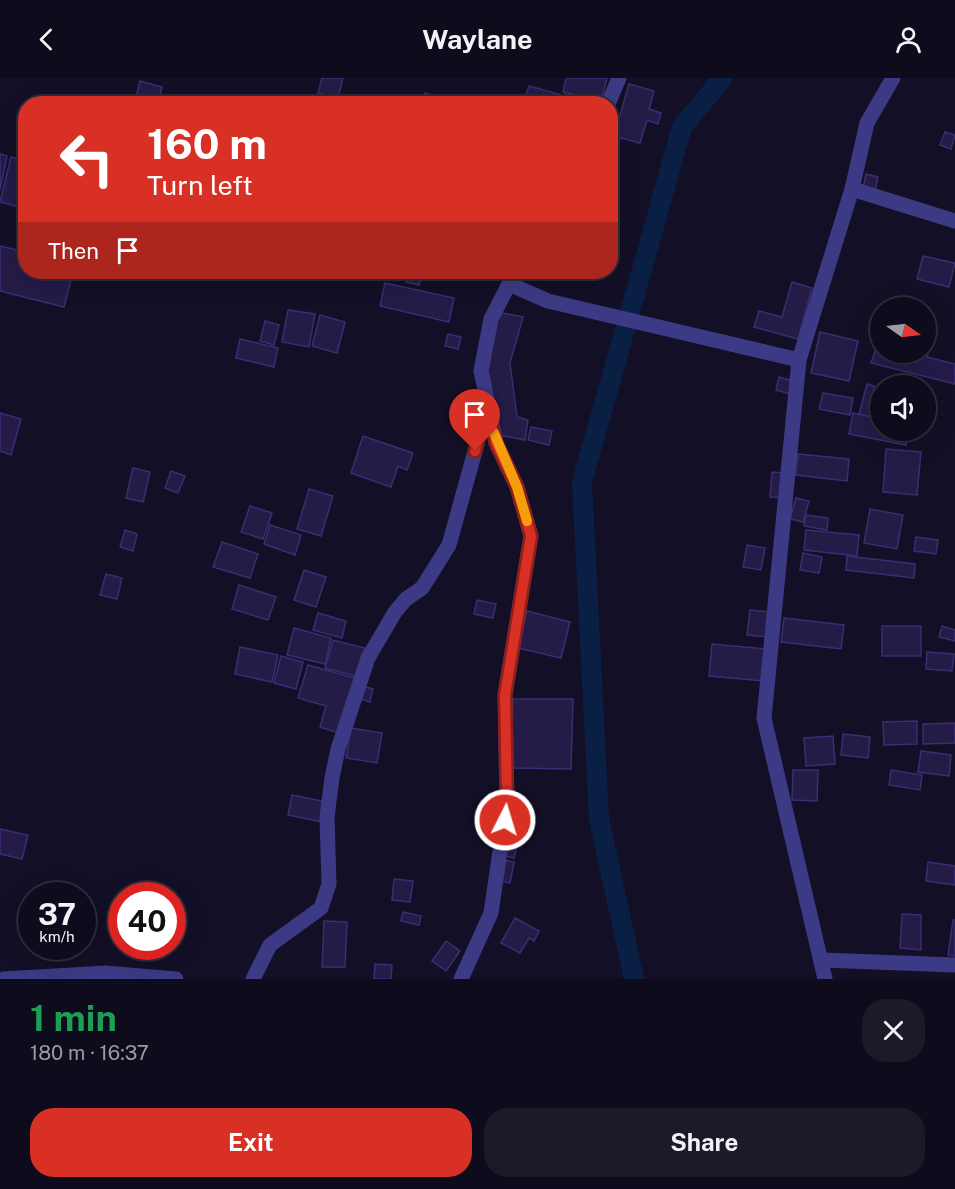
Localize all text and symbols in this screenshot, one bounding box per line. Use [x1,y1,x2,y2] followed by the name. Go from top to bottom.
[30,23,63,56] icon: back
[422,23,533,55] text: Waylane
[892,23,925,56] icon: person
[147,119,267,168] text: 160 m
[48,120,126,198] icon: left
[147,169,253,201] text: Turn left
[111,234,144,267] icon: arrive
[48,238,99,264] text: Then
[870,297,936,363] north arrow
[870,297,936,441] map controls
[870,375,936,441] button: sound
[449,389,500,451] pin
[458,398,491,431] icon: arrive
[473,788,537,852] position arrow
[108,882,186,960] speed limit sign: 40
[38,896,76,932] text: 37
[39,928,75,945] text: km/h
[30,997,117,1039] text: 1 min
[862,999,925,1062] button: close
[30,1041,149,1065] text: 180 m · 16:37
[30,1108,472,1177] button: Exit
[484,1108,925,1177] button: Share

